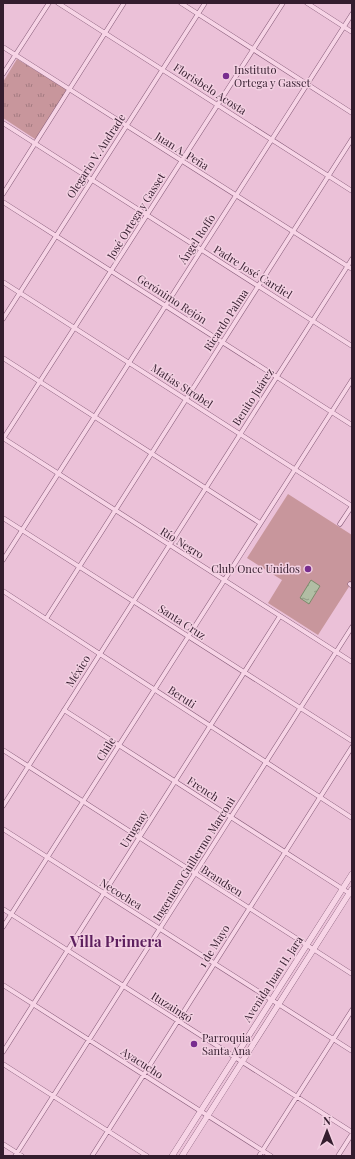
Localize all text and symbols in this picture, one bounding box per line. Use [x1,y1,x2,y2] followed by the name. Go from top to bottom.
[171,59,250,118] street label: Florisbelo Acosta
[234,62,311,90] place label: Instituto Ortega y Gasset
[221,71,231,81] marker: Instituto Ortega y Gasset
[63,110,129,201] street label: Olegario V. Andrade
[152,128,212,173] street label: Juan A. Peña
[102,170,168,263] street label: José Ortega y Gasset
[174,211,218,267] street label: Ángel Roffo
[211,241,295,302] street label: Padre José Cardiel
[134,270,210,327] street label: Gerónimo Rejón
[200,285,252,354] street label: Ricardo Palma
[149,360,216,411] street label: Matías Strobel
[228,365,277,428] street label: Benito Juárez
[158,523,207,562] street label: Río Negro
[211,561,300,576] place label: Club Once Unidos
[303,564,313,574] marker: Club Once Unidos
[156,601,209,643] street label: Santa Cruz
[62,652,93,690] street label: México
[165,682,199,711] street label: Beruti
[92,733,119,764] street label: Chile
[185,773,222,805] street label: French
[149,794,238,924] street label: Ingeniero Guillermo Marconi
[116,807,151,850] street label: Uruguay
[198,861,247,900] street label: Brandsen
[97,875,146,913] street label: Necochea
[195,921,233,970] street label: 1 de Mayo
[69,931,162,951] district label: Villa Primera
[239,932,306,1025] street label: Avenida Juan H. Jara
[149,988,196,1025] street label: Ituzaingó
[202,1030,251,1058] place label: Parroquia Santa Ana
[189,1039,199,1049] marker: Parroquia Santa Ana
[117,1043,166,1082] street label: Ayacucho
[307,1111,347,1151] north arrow
[323,1113,331,1128] text: N

